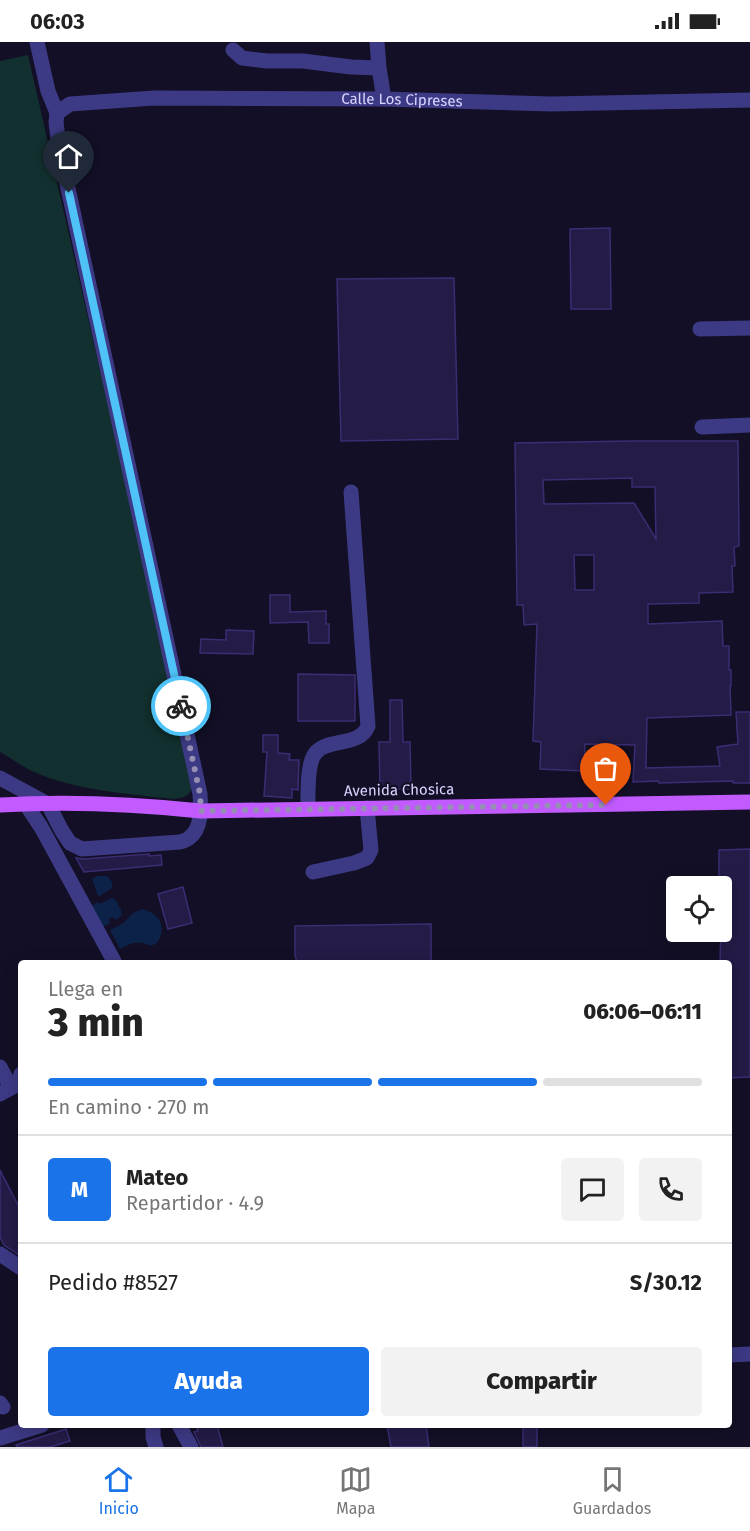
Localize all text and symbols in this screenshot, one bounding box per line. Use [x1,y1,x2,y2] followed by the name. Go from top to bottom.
[30,8,85,35] text: 06:03
[341,90,463,110] street label: Calle Los Cipreses
[43,131,94,193] pin
[52,140,85,173] icon: home
[151,676,211,736] courier
[165,690,198,723] icon: bike
[580,743,631,805] pin
[589,752,622,785] icon: bag
[344,780,454,800] street label: Avenida Chosica
[666,876,732,942] map controls
[666,876,732,942] button: locate
[48,977,123,1001] text: Llega en
[583,998,702,1025] text: 06:06–06:11
[48,1000,144,1046] text: 3 min
[48,1095,209,1119] text: En camino · 270 m
[561,1158,624,1221] button: chat
[639,1158,702,1221] button: phone
[126,1164,188,1191] text: Mateo
[71,1176,88,1203] text: M
[126,1191,264,1215] text: Repartidor · 4.9
[48,1269,178,1296] text: Pedido #8527
[630,1269,702,1296] text: S/30.12
[48,1347,369,1416] button: Ayuda
[381,1347,702,1416] button: Compartir
[99,1463,139,1518] tab: Inicio
[336,1463,375,1518] tab: Mapa
[573,1463,651,1518] tab: Guardados

